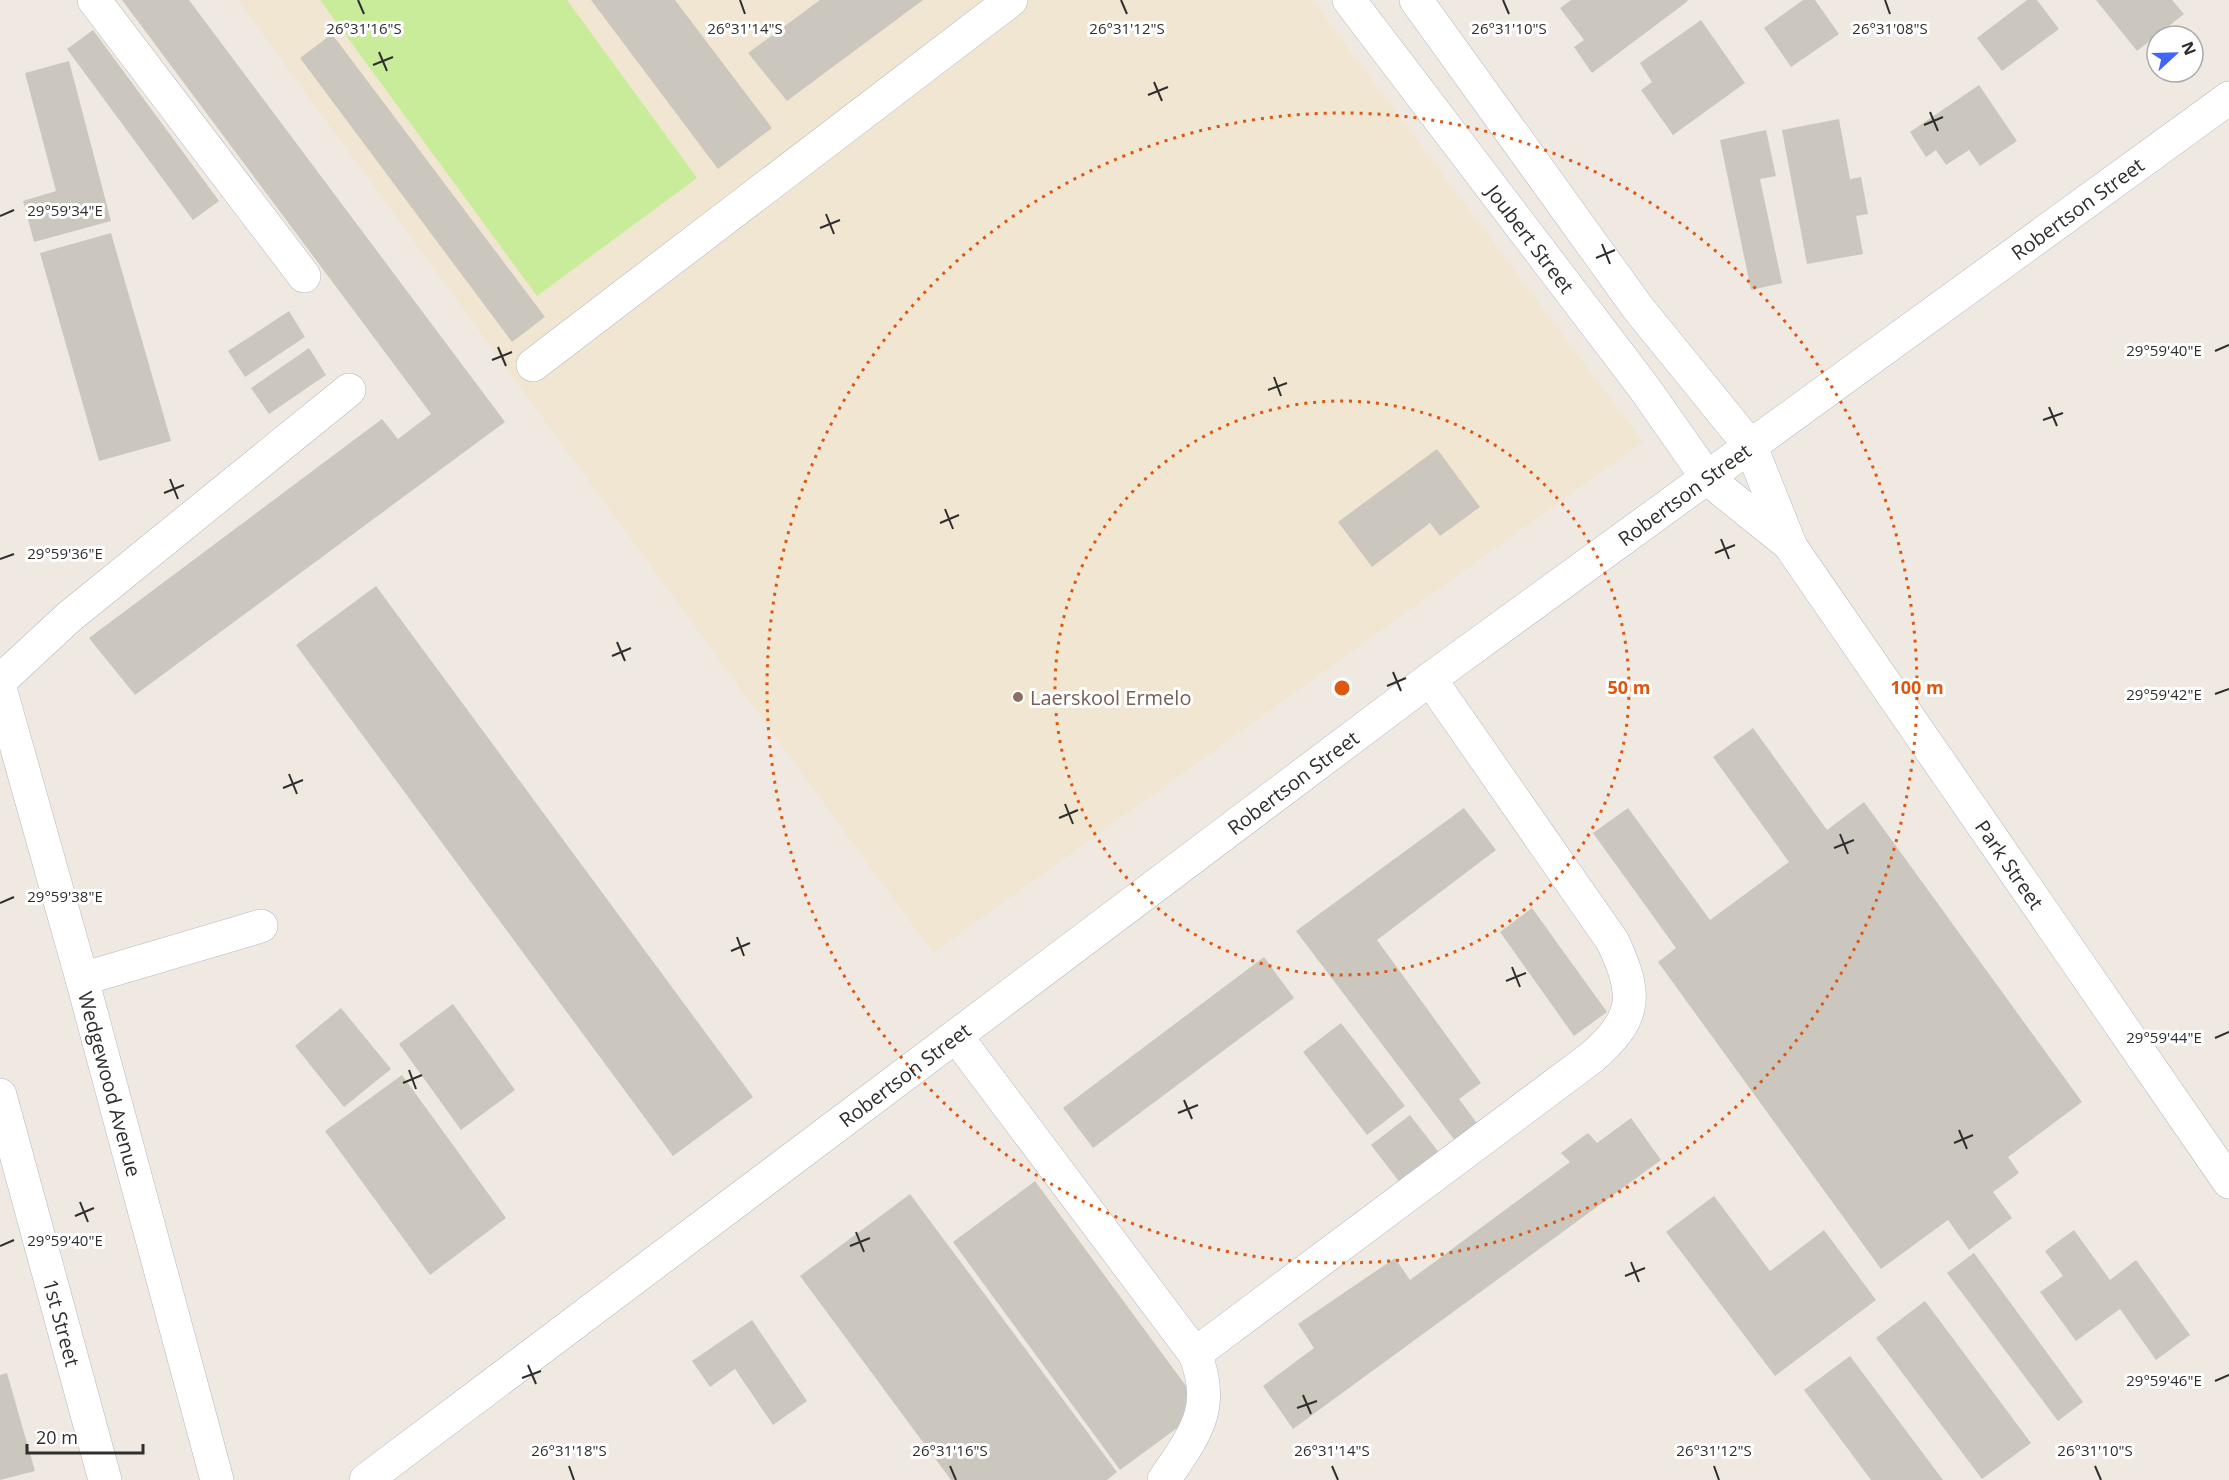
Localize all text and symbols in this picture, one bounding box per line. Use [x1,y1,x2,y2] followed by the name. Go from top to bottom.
[326,18,402,38] text: 26°31'16"S
[707,18,783,38] text: 26°31'14"S
[1089,18,1165,38] text: 26°31'12"S
[1471,18,1547,38] text: 26°31'10"S
[1852,18,1928,38] text: 26°31'08"S
[2145,24,2205,84] north arrow
[2176,38,2202,59] text: N
[2005,151,2149,266] street label: Robertson Street
[1479,177,1581,298] street label: Joubert Street
[27,200,103,220] text: 29°59'34"E
[2126,340,2202,360] text: 29°59'40"E
[1612,437,1756,552] street label: Robertson Street
[27,543,103,563] text: 29°59'36"E
[1608,675,1650,699] text: 50 m
[1890,675,1944,699] text: 100 m
[1332,678,1352,698] centre of rings
[1030,684,1191,711] place label: Laerskool Ermelo
[2126,684,2202,704] text: 29°59'42"E
[1011,690,1025,704] marker: Laerskool Ermelo
[1221,724,1364,841] street label: Robertson Street
[1970,814,2050,914] street label: Park Street
[27,886,103,906] text: 29°59'38"E
[72,988,148,1180] street label: Wedgewood Avenue
[833,1016,976,1133] street label: Robertson Street
[2126,1027,2202,1047] text: 29°59'44"E
[27,1230,103,1250] text: 29°59'40"E
[37,1276,87,1369] street label: 1st Street
[2126,1370,2202,1390] text: 29°59'46"E
[27,1417,142,1455] scale bar
[36,1425,78,1449] text: 20 m
[531,1440,607,1460] text: 26°31'18"S
[912,1440,988,1460] text: 26°31'16"S
[1294,1440,1370,1460] text: 26°31'14"S
[1676,1440,1752,1460] text: 26°31'12"S
[2057,1440,2133,1460] text: 26°31'10"S

